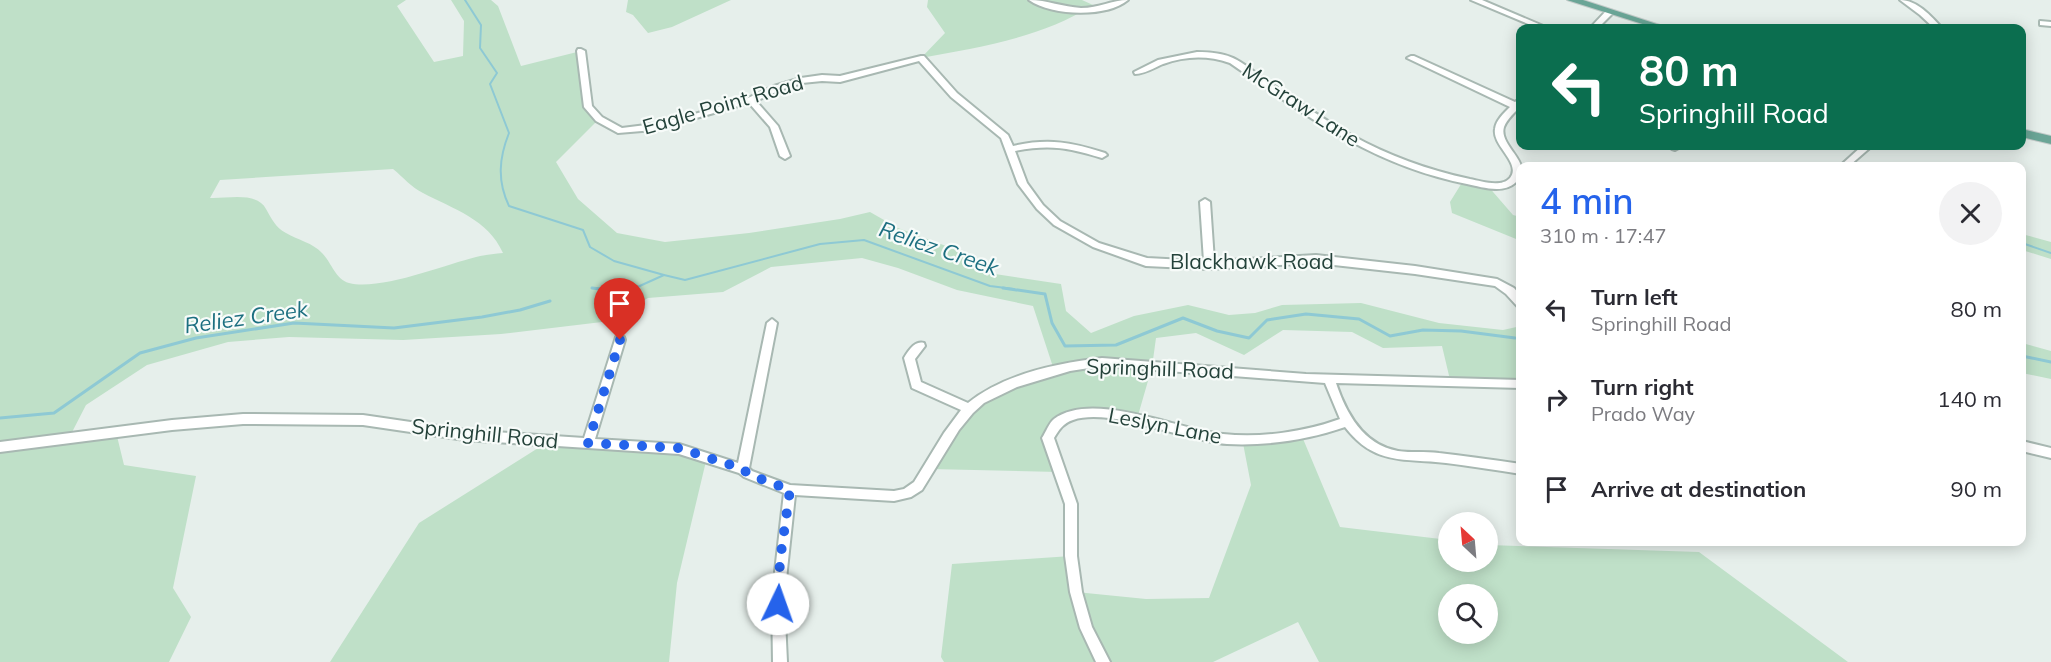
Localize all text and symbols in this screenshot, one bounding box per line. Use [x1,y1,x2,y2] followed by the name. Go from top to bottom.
[1639,44,1739,97] text: 80 m
[1540,48,1618,126] icon: left
[1238,56,1365,152] street label: McGraw Lane
[639,69,806,139] street label: Eagle Point Road
[1639,96,1829,130] text: Springhill Road
[1540,178,1634,223] text: 4 min
[1939,182,2002,245] button: close
[876,214,1003,282] water label: Reliez Creek
[1540,223,1666,248] text: 310 m · 17:47
[1170,248,1334,274] street label: Blackhawk Road
[594,278,645,340] pin
[1591,283,1678,311] text: Turn left
[603,287,636,320] icon: arrive
[1540,293,1573,326] icon: left
[182,294,310,340] water label: Reliez Creek
[1951,295,2002,323] text: 80 m
[1591,311,1732,336] text: Springhill Road
[1086,352,1234,384] street label: Springhill Road
[1591,373,1694,401] text: Turn right
[1540,383,1573,416] icon: right
[1937,385,2002,413] text: 140 m
[1106,401,1224,449] street label: Leslyn Lane
[1591,401,1695,426] text: Prado Way
[410,412,560,454] street label: Springhill Road
[1540,473,1573,506] icon: arrive
[1591,475,1806,503] text: Arrive at destination
[1951,475,2002,503] text: 90 m
[1438,512,1498,572] north arrow
[1438,512,1498,644] map controls
[746,572,810,636] position arrow
[1438,584,1498,644] button: search

